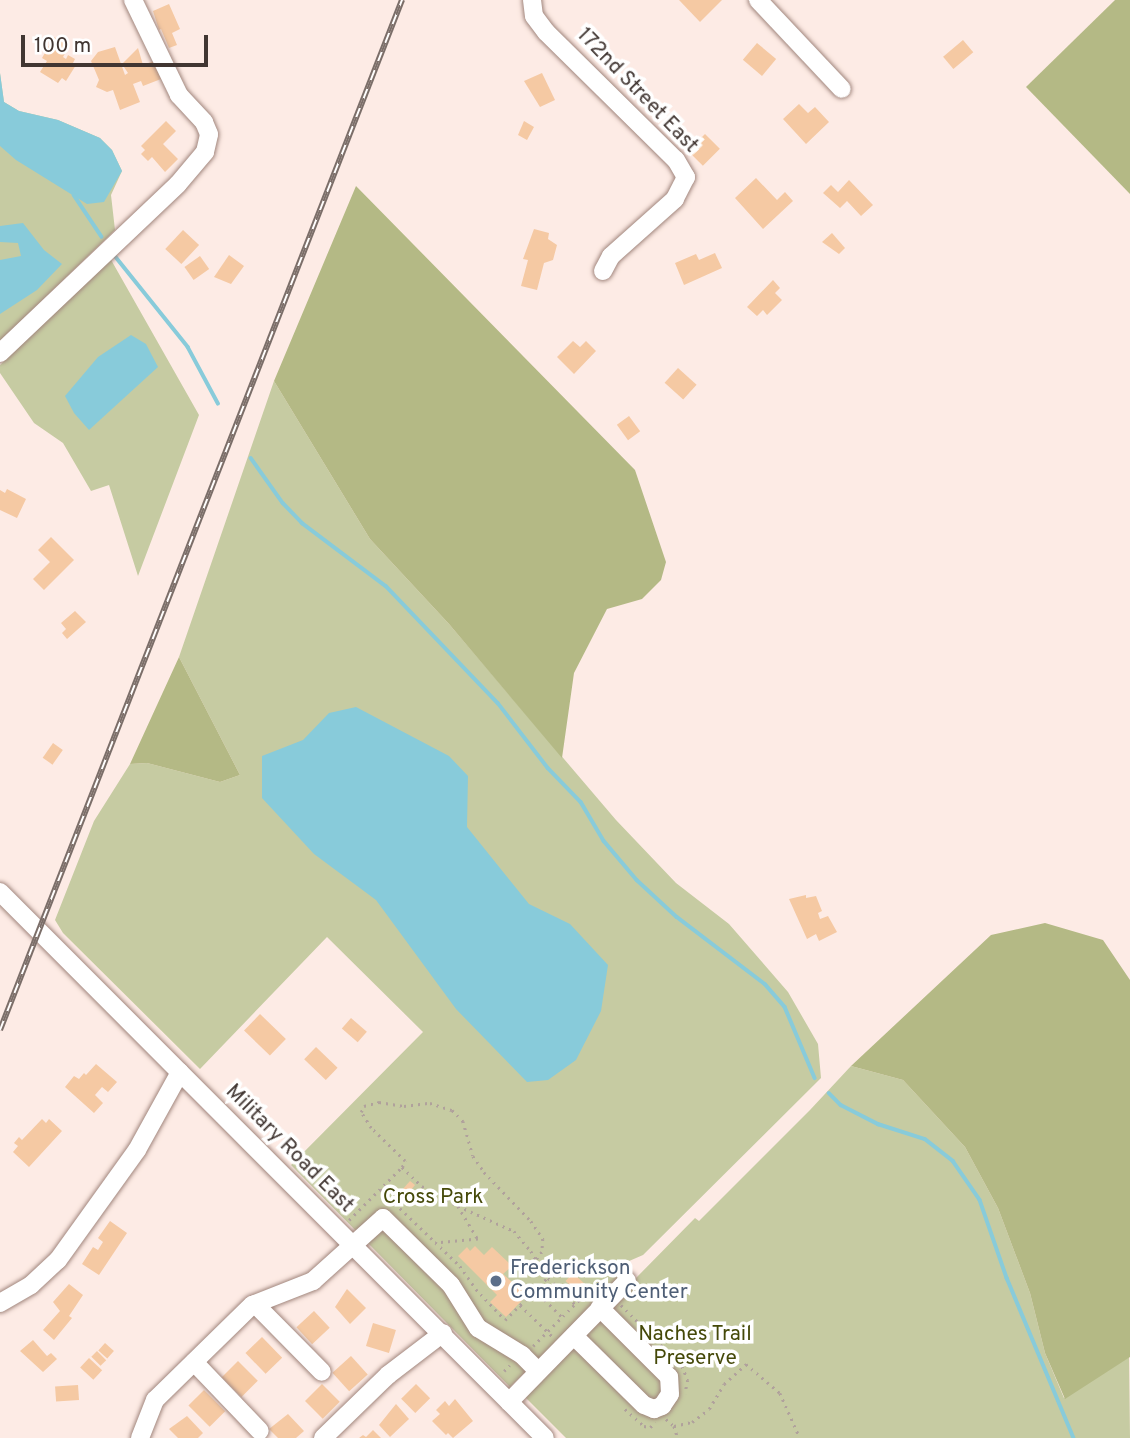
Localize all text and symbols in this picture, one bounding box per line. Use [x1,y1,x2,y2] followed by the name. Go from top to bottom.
[24,21,212,65] scale bar
[571,23,703,159] street label: 172nd Street East
[34,33,91,60] text: 100 m
[220,1080,358,1218] street label: Military Road East
[383,1185,483,1211] park label: Cross Park
[510,1256,688,1306] place label: Frederickson Community Center
[488,1273,504,1289] marker: Frederickson Community Center
[638,1322,752,1372] park label: Naches Trail Preserve

